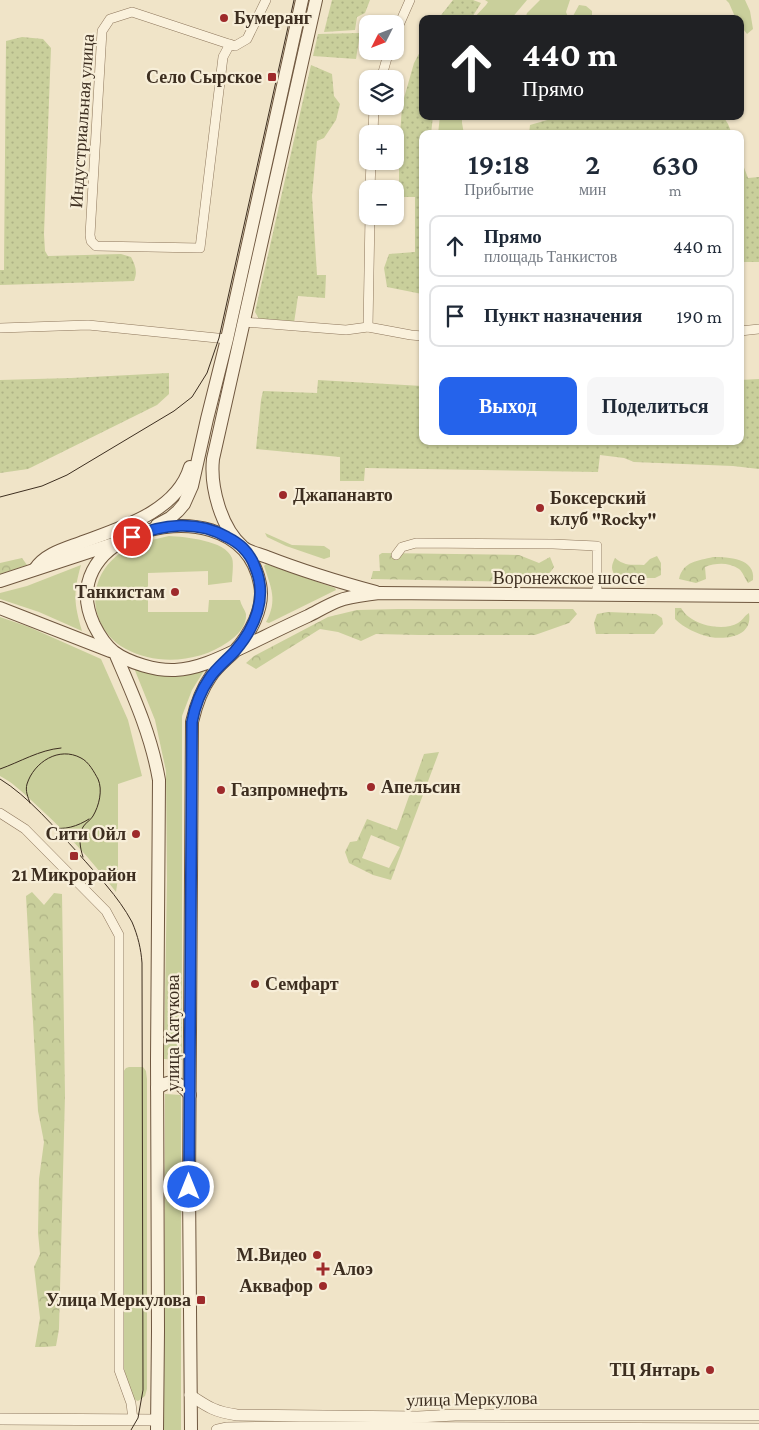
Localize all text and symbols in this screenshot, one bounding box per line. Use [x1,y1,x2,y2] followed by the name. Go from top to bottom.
[234,8,312,28] place label: Бумеранг
[218,12,230,24] marker: Бумеранг
[359,15,404,60] north arrow
[359,15,404,225] map controls
[66,33,98,209] street label: Индустриальная улица
[439,35,504,100] icon: ahead
[522,35,617,74] text: 440 m
[146,67,262,87] place label: Село Сырское
[359,70,404,115] button: layers
[266,71,278,83] marker: Село Сырское
[522,76,584,101] text: Прямо
[359,125,404,170] button: +
[468,147,530,180] text: 19:18
[585,147,600,180] text: 2
[651,148,699,181] text: 630
[359,180,404,225] button: −
[464,181,534,198] text: Прибытие
[579,181,606,198] text: мин
[669,182,682,199] text: m
[484,226,542,247] text: Прямо
[441,232,469,260] icon: ahead
[673,236,722,257] text: 440 m
[484,248,617,265] text: площадь Танкистов
[441,302,469,330] icon: arrive
[484,305,642,326] text: Пункт назначения
[676,306,722,327] text: 190 m
[439,377,577,435] button: Выход
[587,377,724,435] button: Поделиться
[293,485,393,505] place label: Джапанавто
[550,488,656,529] place label: Боксерский клуб "Rocky"
[277,489,289,501] marker: Джапанавто
[534,502,546,514] marker: Боксерский клуб "Rocky"
[111,516,153,558] pin
[118,523,146,551] icon: arrive
[493,568,645,588] street label: Воронежское шоссе
[75,582,165,602] place label: Танкистам
[169,586,181,598] marker: Танкистам
[381,777,461,797] place label: Апельсин
[231,780,348,800] place label: Газпромнефть
[365,781,377,793] marker: Апельсин
[215,784,227,796] marker: Газпромнефть
[45,824,126,844] place label: Сити Ойл
[130,828,142,840] marker: Сити Ойл
[68,850,80,862] marker: 21 Микрорайон
[12,865,136,885] place label: 21 Микрорайон
[265,974,339,994] place label: Семфарт
[163,975,183,1091] street label: улица Катукова
[249,978,261,990] marker: Семфарт
[162,1160,214,1212] position arrow
[237,1245,307,1265] place label: М.Видео
[311,1249,323,1261] marker: М.Видео
[333,1259,373,1279] place label: Алоэ
[317,1263,329,1275] marker: Алоэ
[239,1276,313,1296] place label: Аквафор
[317,1280,329,1292] marker: Аквафор
[46,1290,191,1310] place label: Улица Меркулова
[195,1294,207,1306] marker: Улица Меркулова
[610,1360,700,1380] place label: ТЦ Янтарь
[704,1364,716,1376] marker: ТЦ Янтарь
[406,1388,538,1410] street label: улица Меркулова

